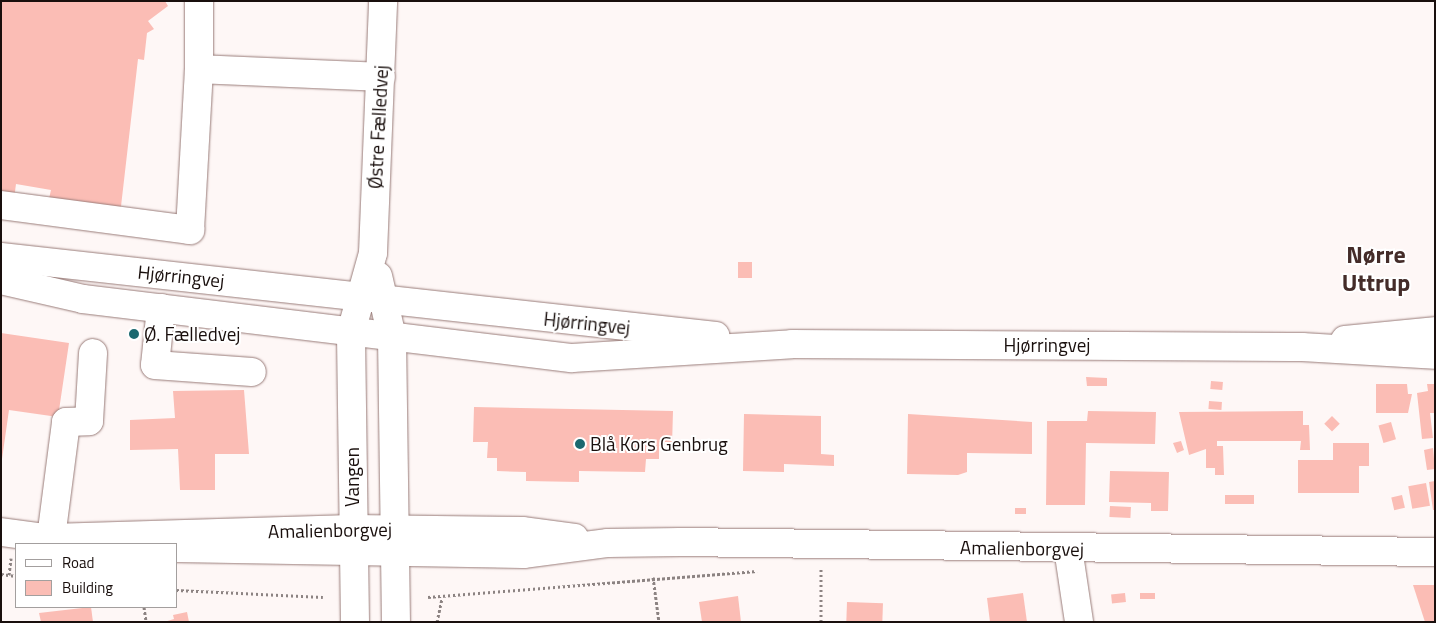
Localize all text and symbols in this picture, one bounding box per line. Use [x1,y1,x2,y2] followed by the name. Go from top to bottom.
[363,64,393,190] street label: Østre Fælledvej
[1342,241,1410,297] district label: Nørre Uttrup
[137,260,225,292] street label: Hjørringvej
[543,307,631,339] street label: Hjørringvej
[144,323,240,345] place label: Ø. Fælledvej
[128,328,140,340] marker: Ø. Fælledvej
[1003,334,1091,356] street label: Hjørringvej
[590,433,728,455] place label: Blå Kors Genbrug
[574,438,586,450] marker: Blå Kors Genbrug
[341,447,363,507] street label: Vangen
[268,518,392,542] street label: Amalienborgvej
[960,536,1084,560] street label: Amalienborgvej
[15,543,178,608] legend
[62,551,94,574] text: Road
[62,576,113,599] text: Building

